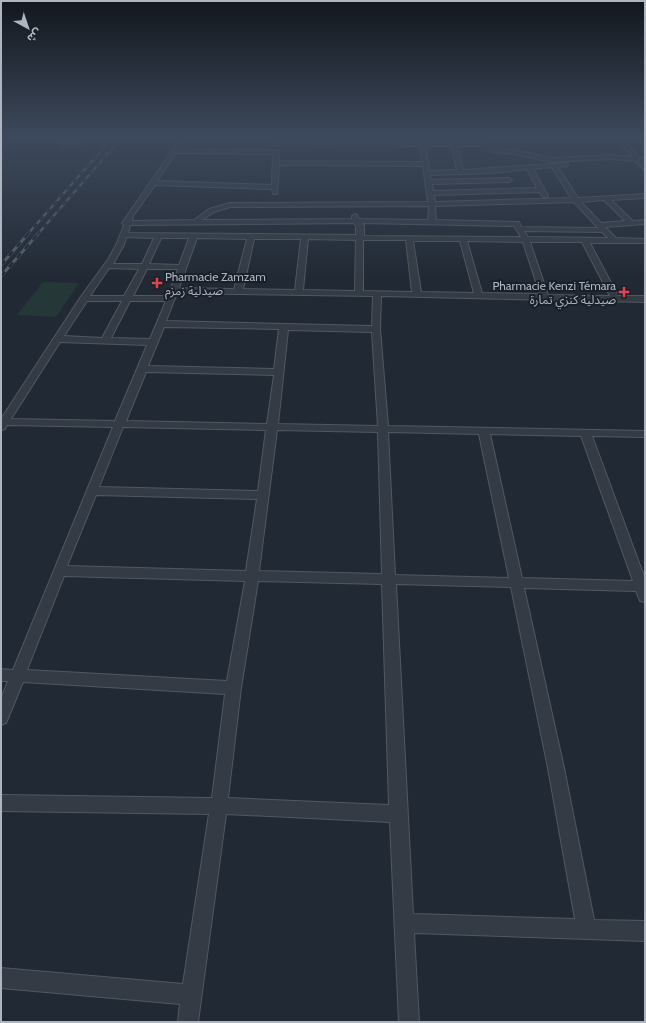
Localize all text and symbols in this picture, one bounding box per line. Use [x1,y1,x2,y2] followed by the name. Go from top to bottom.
[8,8,48,48] north arrow
[24,25,45,46] text: ش
[165,269,266,300] place label: Pharmacie Zamzam صيدلية زمزم
[152,278,162,288] marker: Pharmacie Zamzam صيدلية زمزم
[493,278,616,309] place label: Pharmacie Kenzi Témara صيدلية كنزي تمارة
[619,287,629,297] marker: Pharmacie Kenzi Témara صيدلية كنزي تمارة

